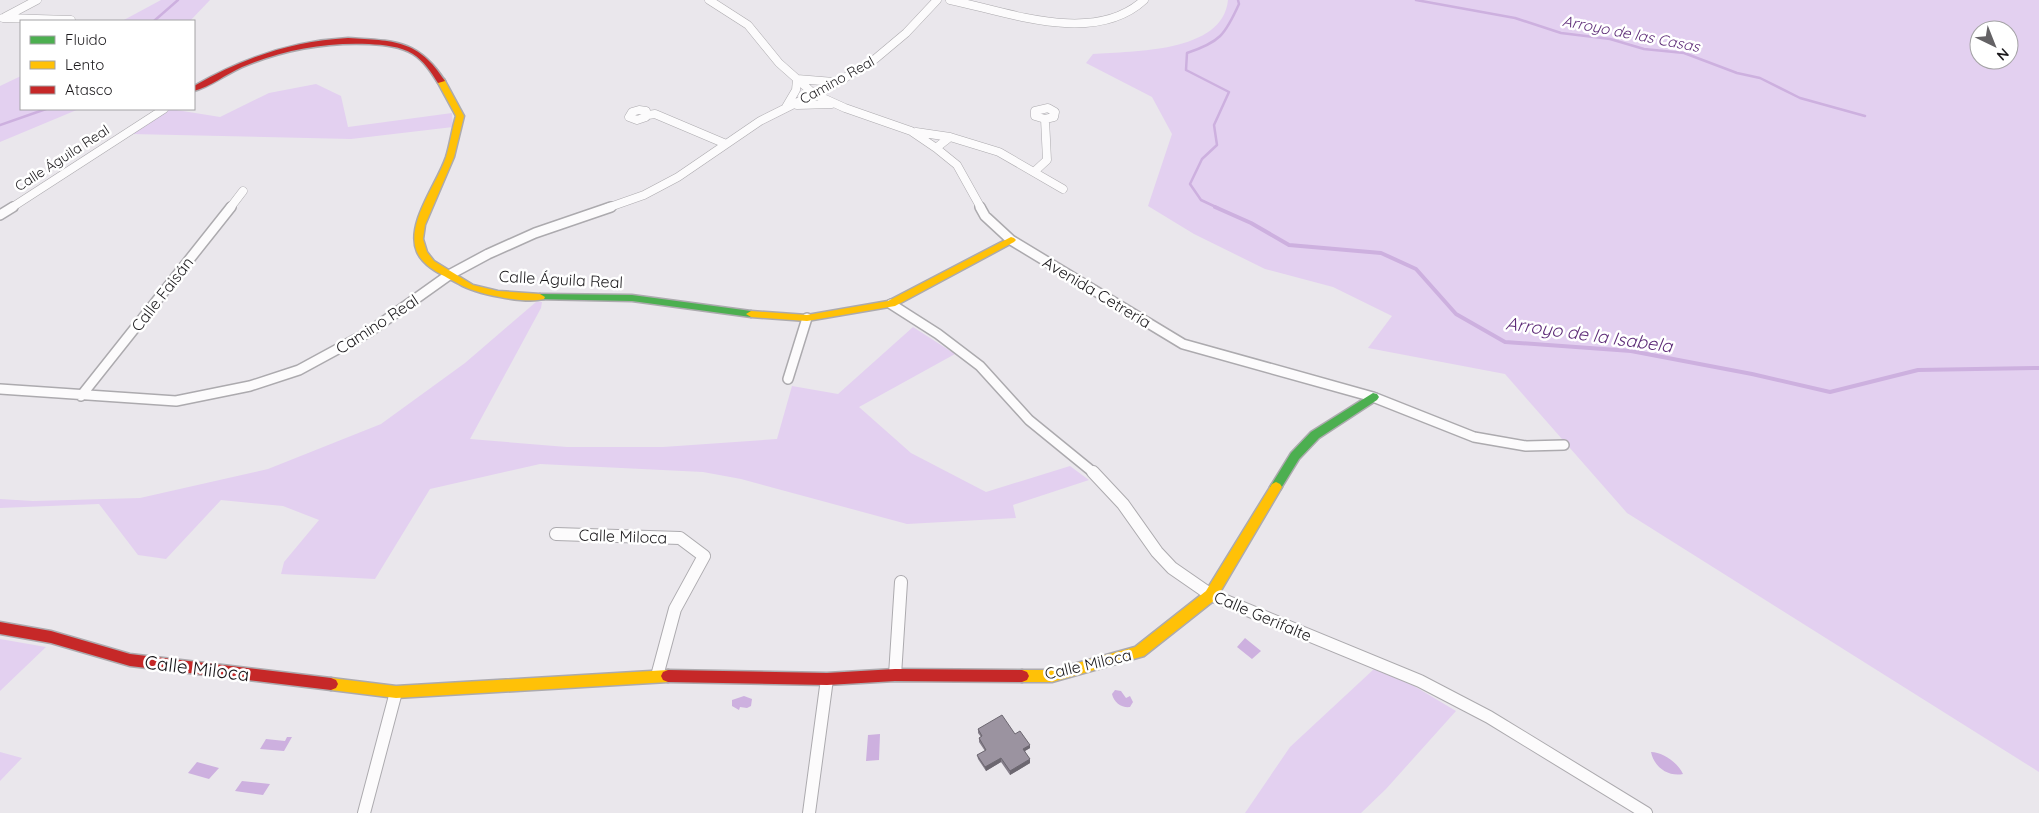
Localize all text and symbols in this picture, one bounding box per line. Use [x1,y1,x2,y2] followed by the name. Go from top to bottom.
[1561,11,1702,56] water label: Arroyo de las Casas
[20,20,195,110] legend
[1969,20,2019,70] north arrow
[65,30,107,49] text: Fluido
[1993,44,2013,65] text: N
[796,52,878,108] street label: Camino Real
[65,55,104,74] text: Lento
[65,80,113,99] text: Atasco
[11,121,113,195] street label: Calle Águila Real
[1039,252,1155,332] street label: Avenida Cetrería
[127,253,197,335] street label: Calle Faisán
[498,266,624,292] street label: Calle Águila Real
[332,290,422,358] street label: Camino Real
[1504,311,1675,358] water label: Arroyo de la Isabela
[578,524,668,548] street label: Calle Miloca
[1211,586,1315,646] street label: Calle Gerifalte
[1043,644,1133,684] street label: Calle Miloca
[143,650,251,686] street label: Calle Miloca

